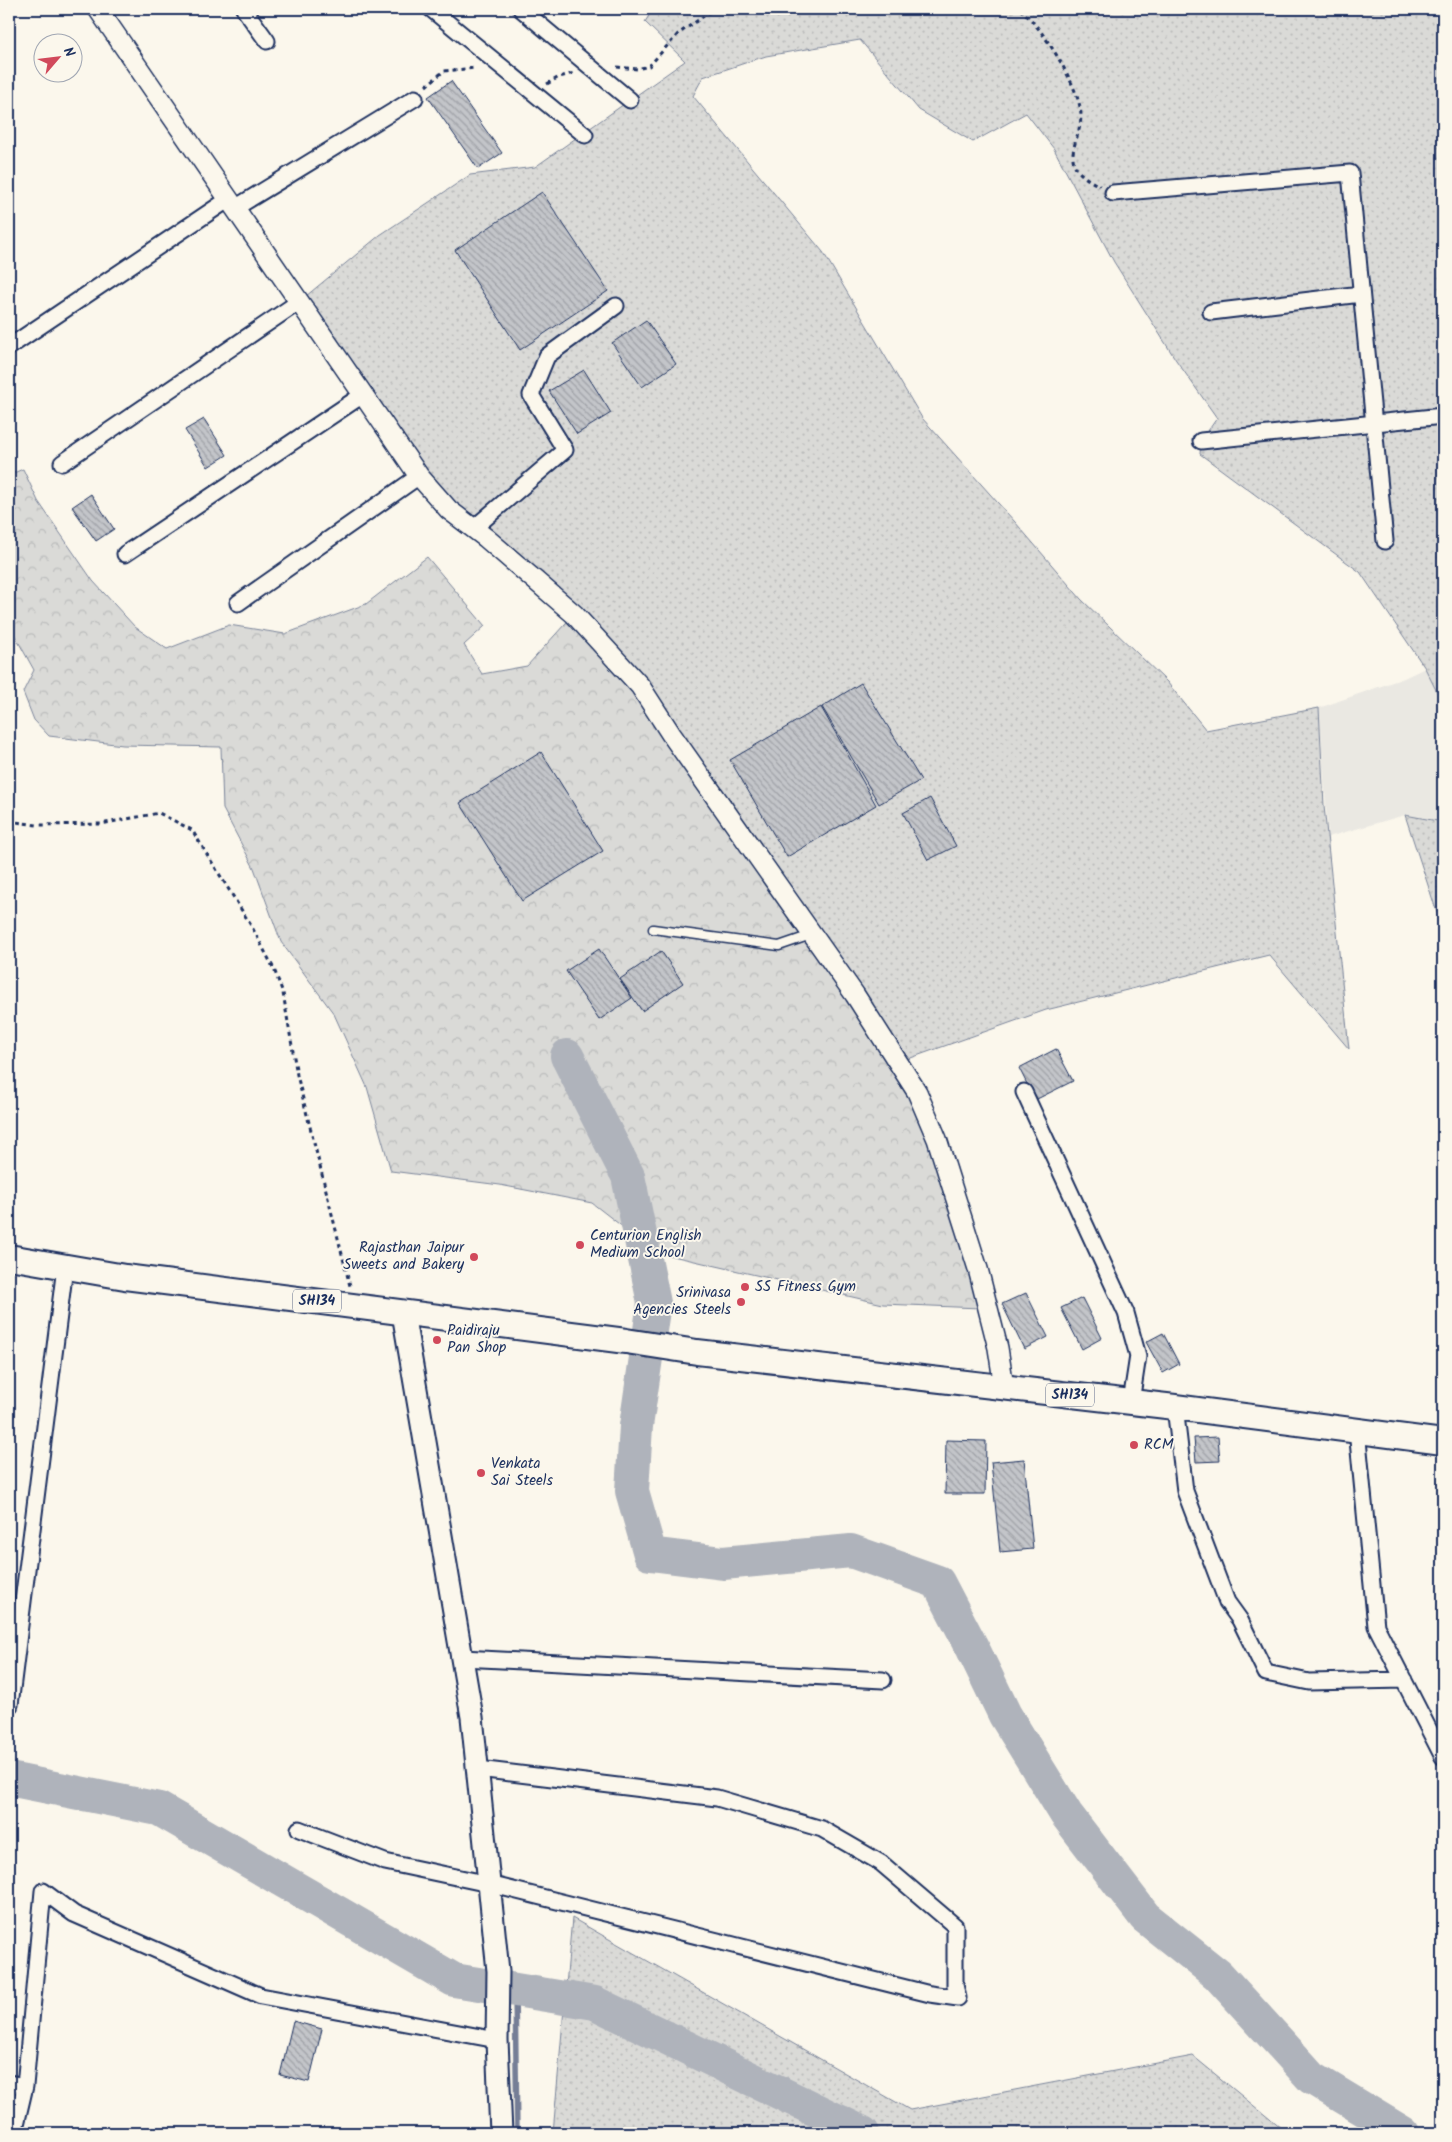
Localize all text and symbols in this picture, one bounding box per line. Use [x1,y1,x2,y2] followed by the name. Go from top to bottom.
[32,32,82,82] north arrow
[57,43,80,62] text: N
[590,1224,702,1265] place label: Centurion English Medium School
[343,1236,465,1277] place label: Rajasthan Jaipur Sweets and Bakery
[574,1239,586,1251] marker: Centurion English Medium School
[468,1251,480,1263] marker: Rajasthan Jaipur Sweets and Bakery
[755,1275,856,1299] place label: SS Fitness Gym
[633,1281,732,1322] place label: Srinivasa Agencies Steels
[739,1281,751,1293] marker: SS Fitness Gym
[293,1290,341,1312] road number: SH134
[735,1296,747,1308] marker: Srinivasa Agencies Steels
[447,1319,506,1360] place label: Paidiraju Pan Shop
[431,1334,443,1346] marker: Paidiraju Pan Shop
[1046,1384,1094,1406] road number: SH134
[1144,1433,1174,1457] place label: RCM
[1128,1439,1140,1451] marker: RCM
[491,1452,554,1493] place label: Venkata Sai Steels
[475,1467,487,1479] marker: Venkata Sai Steels

